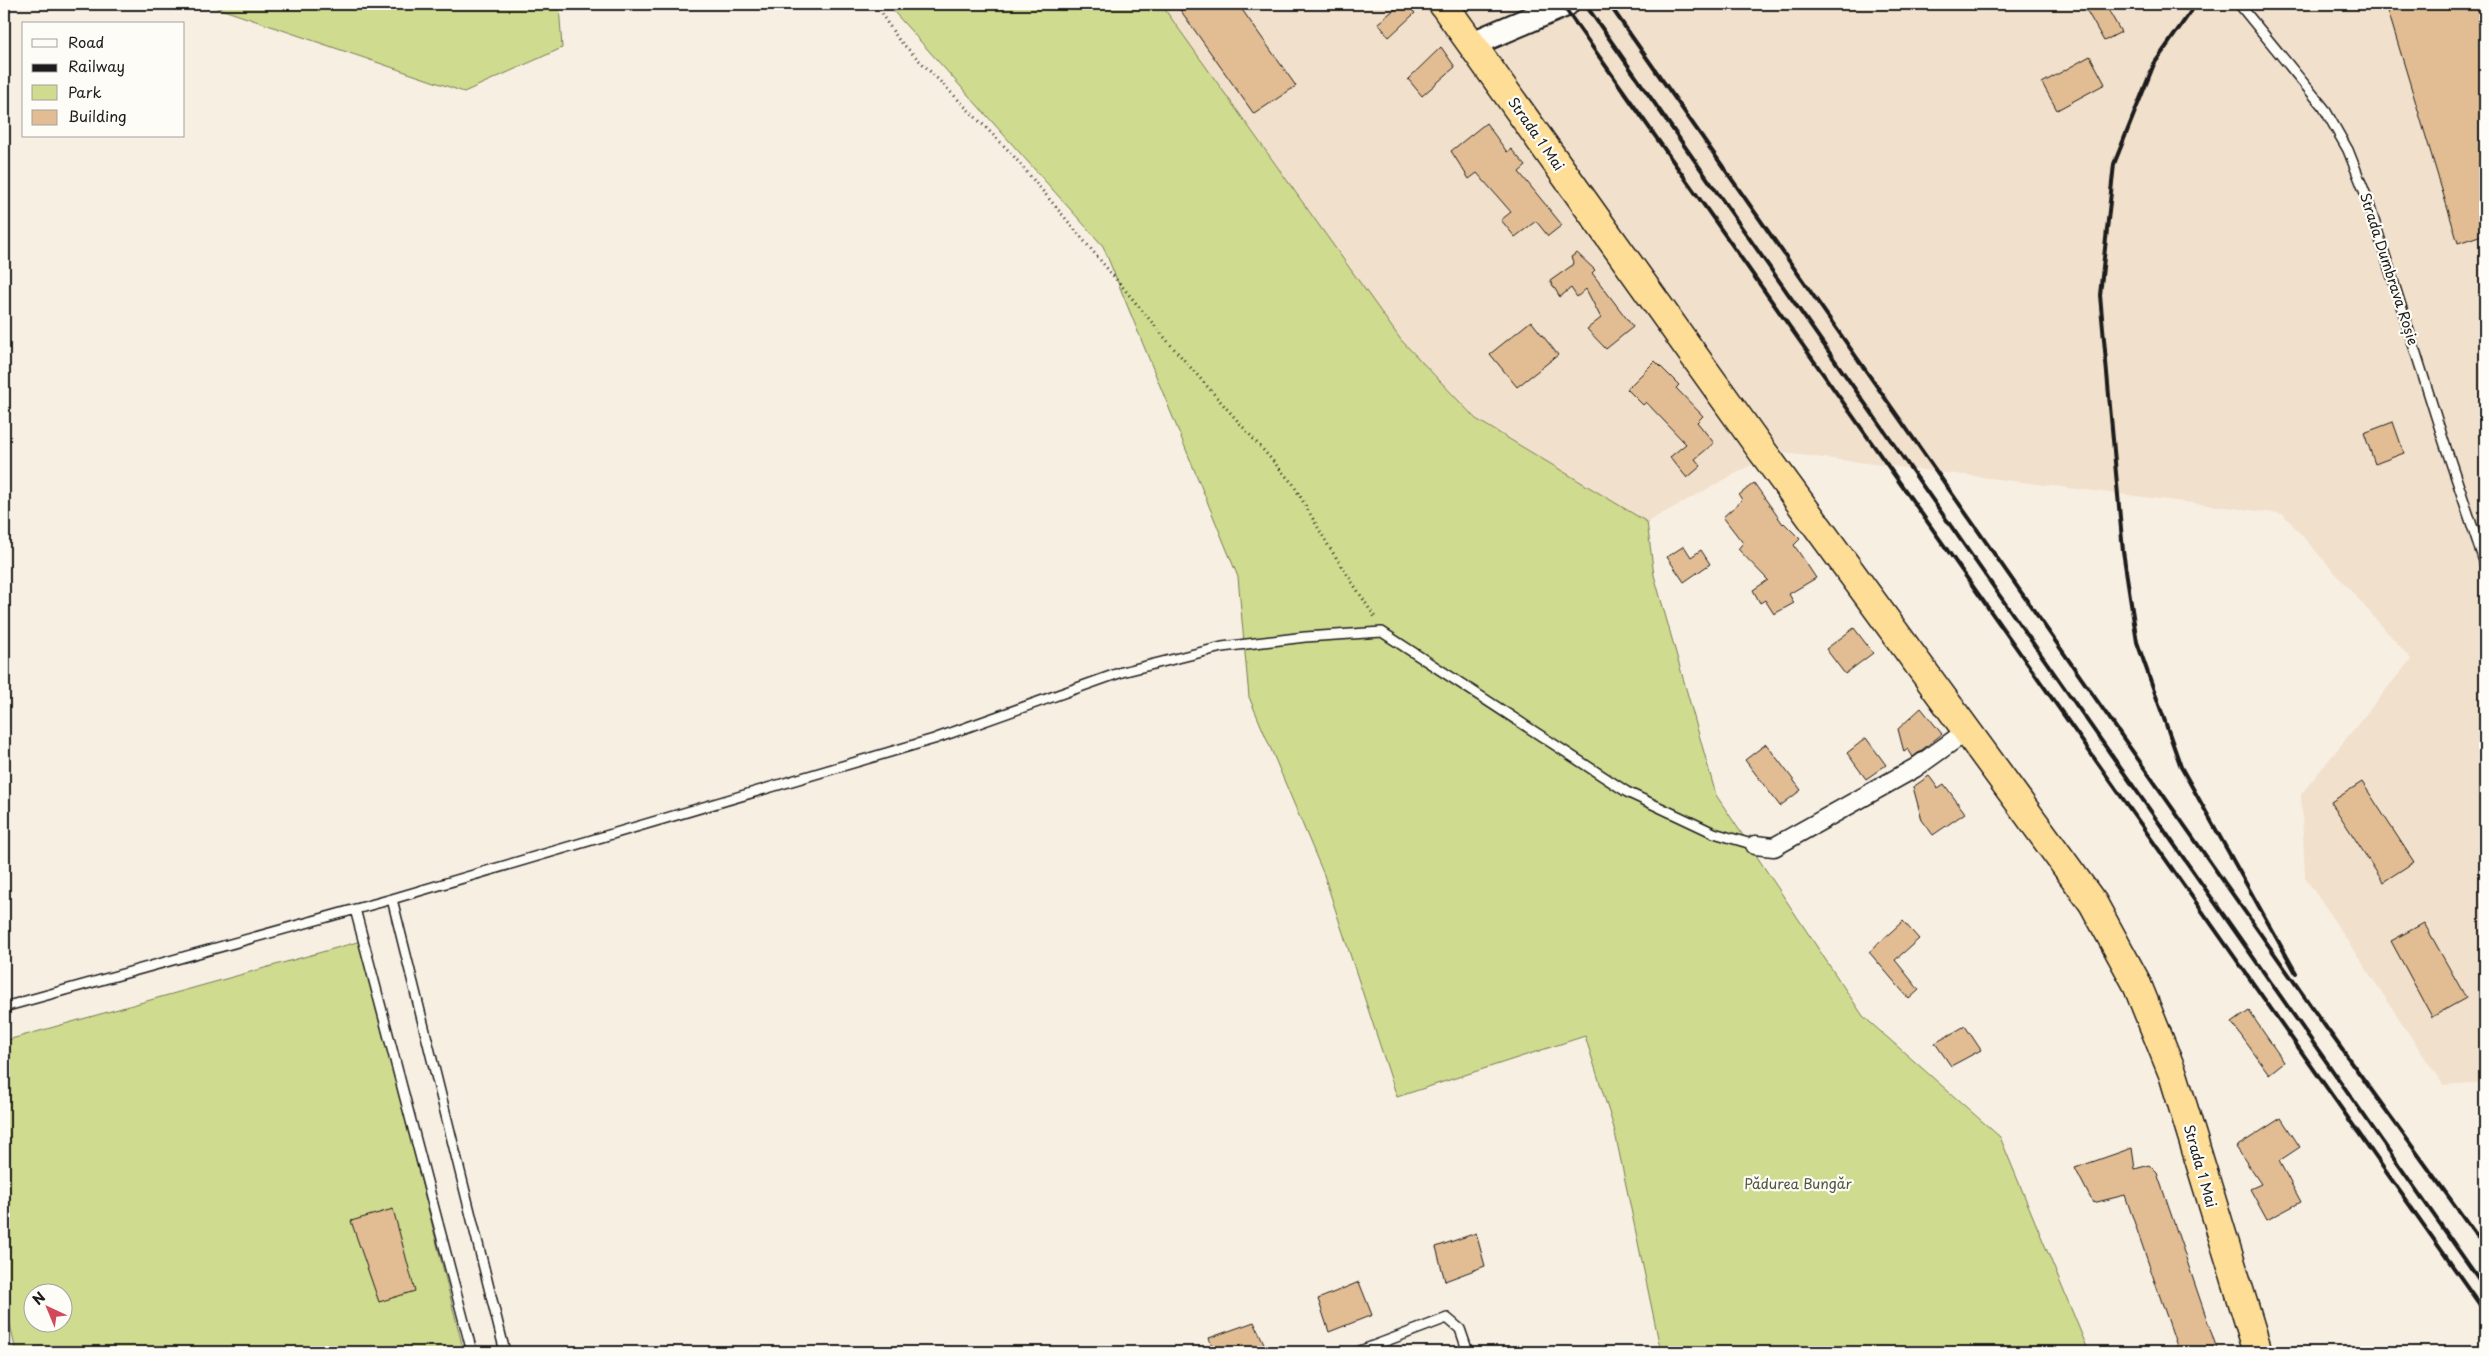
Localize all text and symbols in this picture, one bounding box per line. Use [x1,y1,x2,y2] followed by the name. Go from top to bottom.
[22,22,185,138] legend
[68,30,104,53] text: Road
[68,54,125,77] text: Railway
[68,80,102,103] text: Park
[1503,93,1570,175] street label: Strada 1 Mai
[68,104,127,127] text: Building
[2355,190,2424,348] street label: Strada Dumbrava Roșie
[2179,1122,2222,1210] street label: Strada 1 Mai
[1744,1173,1853,1194] park label: Pădurea Bungăr
[22,1284,72,1334] north arrow
[27,1287,50,1310] text: N

